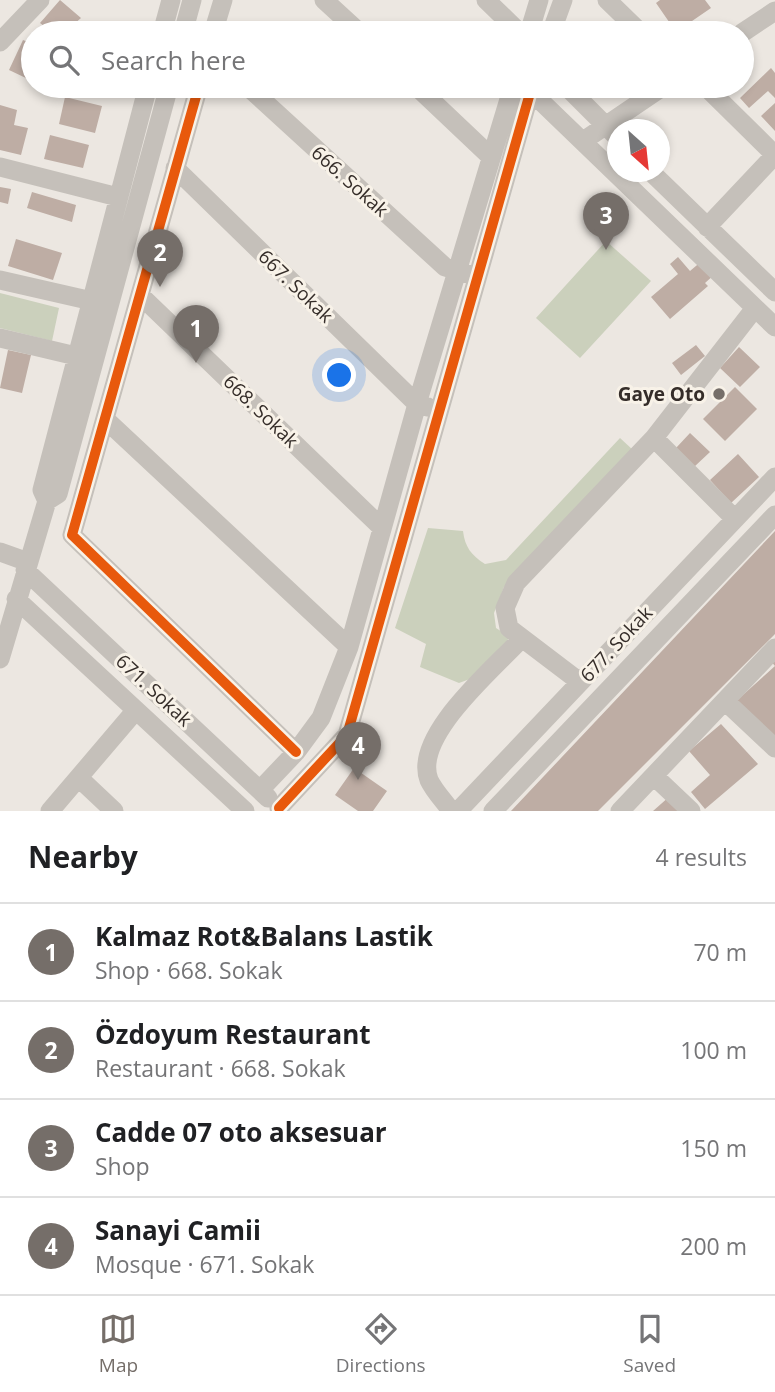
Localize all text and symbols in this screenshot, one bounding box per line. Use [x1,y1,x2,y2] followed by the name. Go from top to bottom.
[21,21,754,98] search box
[45,41,83,79] icon: search
[101,42,246,78] text: Search here
[607,119,670,182] north arrow
[306,140,394,222] street label: 666. Sokak
[583,192,629,250] pin: 3
[137,229,183,287] pin: 2
[253,244,339,328] street label: 667. Sokak
[173,305,219,363] pin: 1
[322,358,356,392] your location
[218,369,304,453] street label: 668. Sokak
[618,381,705,407] place label: Gaye Oto
[711,386,727,402] marker: Gaye Oto
[574,600,658,688] street label: 677. Sokak
[110,648,198,732] street label: 671. Sokak
[335,722,381,780] pin: 4
[28,836,138,877] text: Nearby
[656,841,747,873] text: 4 results
[95,918,433,954] text: Kalmaz Rot&Balans Lastik
[44,936,58,968] text: 1
[693,936,747,968] text: 70 m
[95,954,282,986] text: Shop · 668. Sokak
[95,1016,371,1052] text: Özdoyum Restaurant
[44,1034,58,1066] text: 2
[680,1034,747,1066] text: 100 m
[95,1052,346,1084] text: Restaurant · 668. Sokak
[95,1114,387,1150] text: Cadde 07 oto aksesuar
[44,1132,58,1164] text: 3
[680,1132,747,1164] text: 150 m
[95,1150,150,1182] text: Shop
[95,1212,261,1248] text: Sanayi Camii
[44,1230,58,1262] text: 4
[680,1230,747,1262] text: 200 m
[95,1248,314,1280] text: Mosque · 671. Sokak
[99,1310,138,1378] tab: Map
[336,1310,426,1378] tab: Directions
[623,1310,676,1378] tab: Saved

